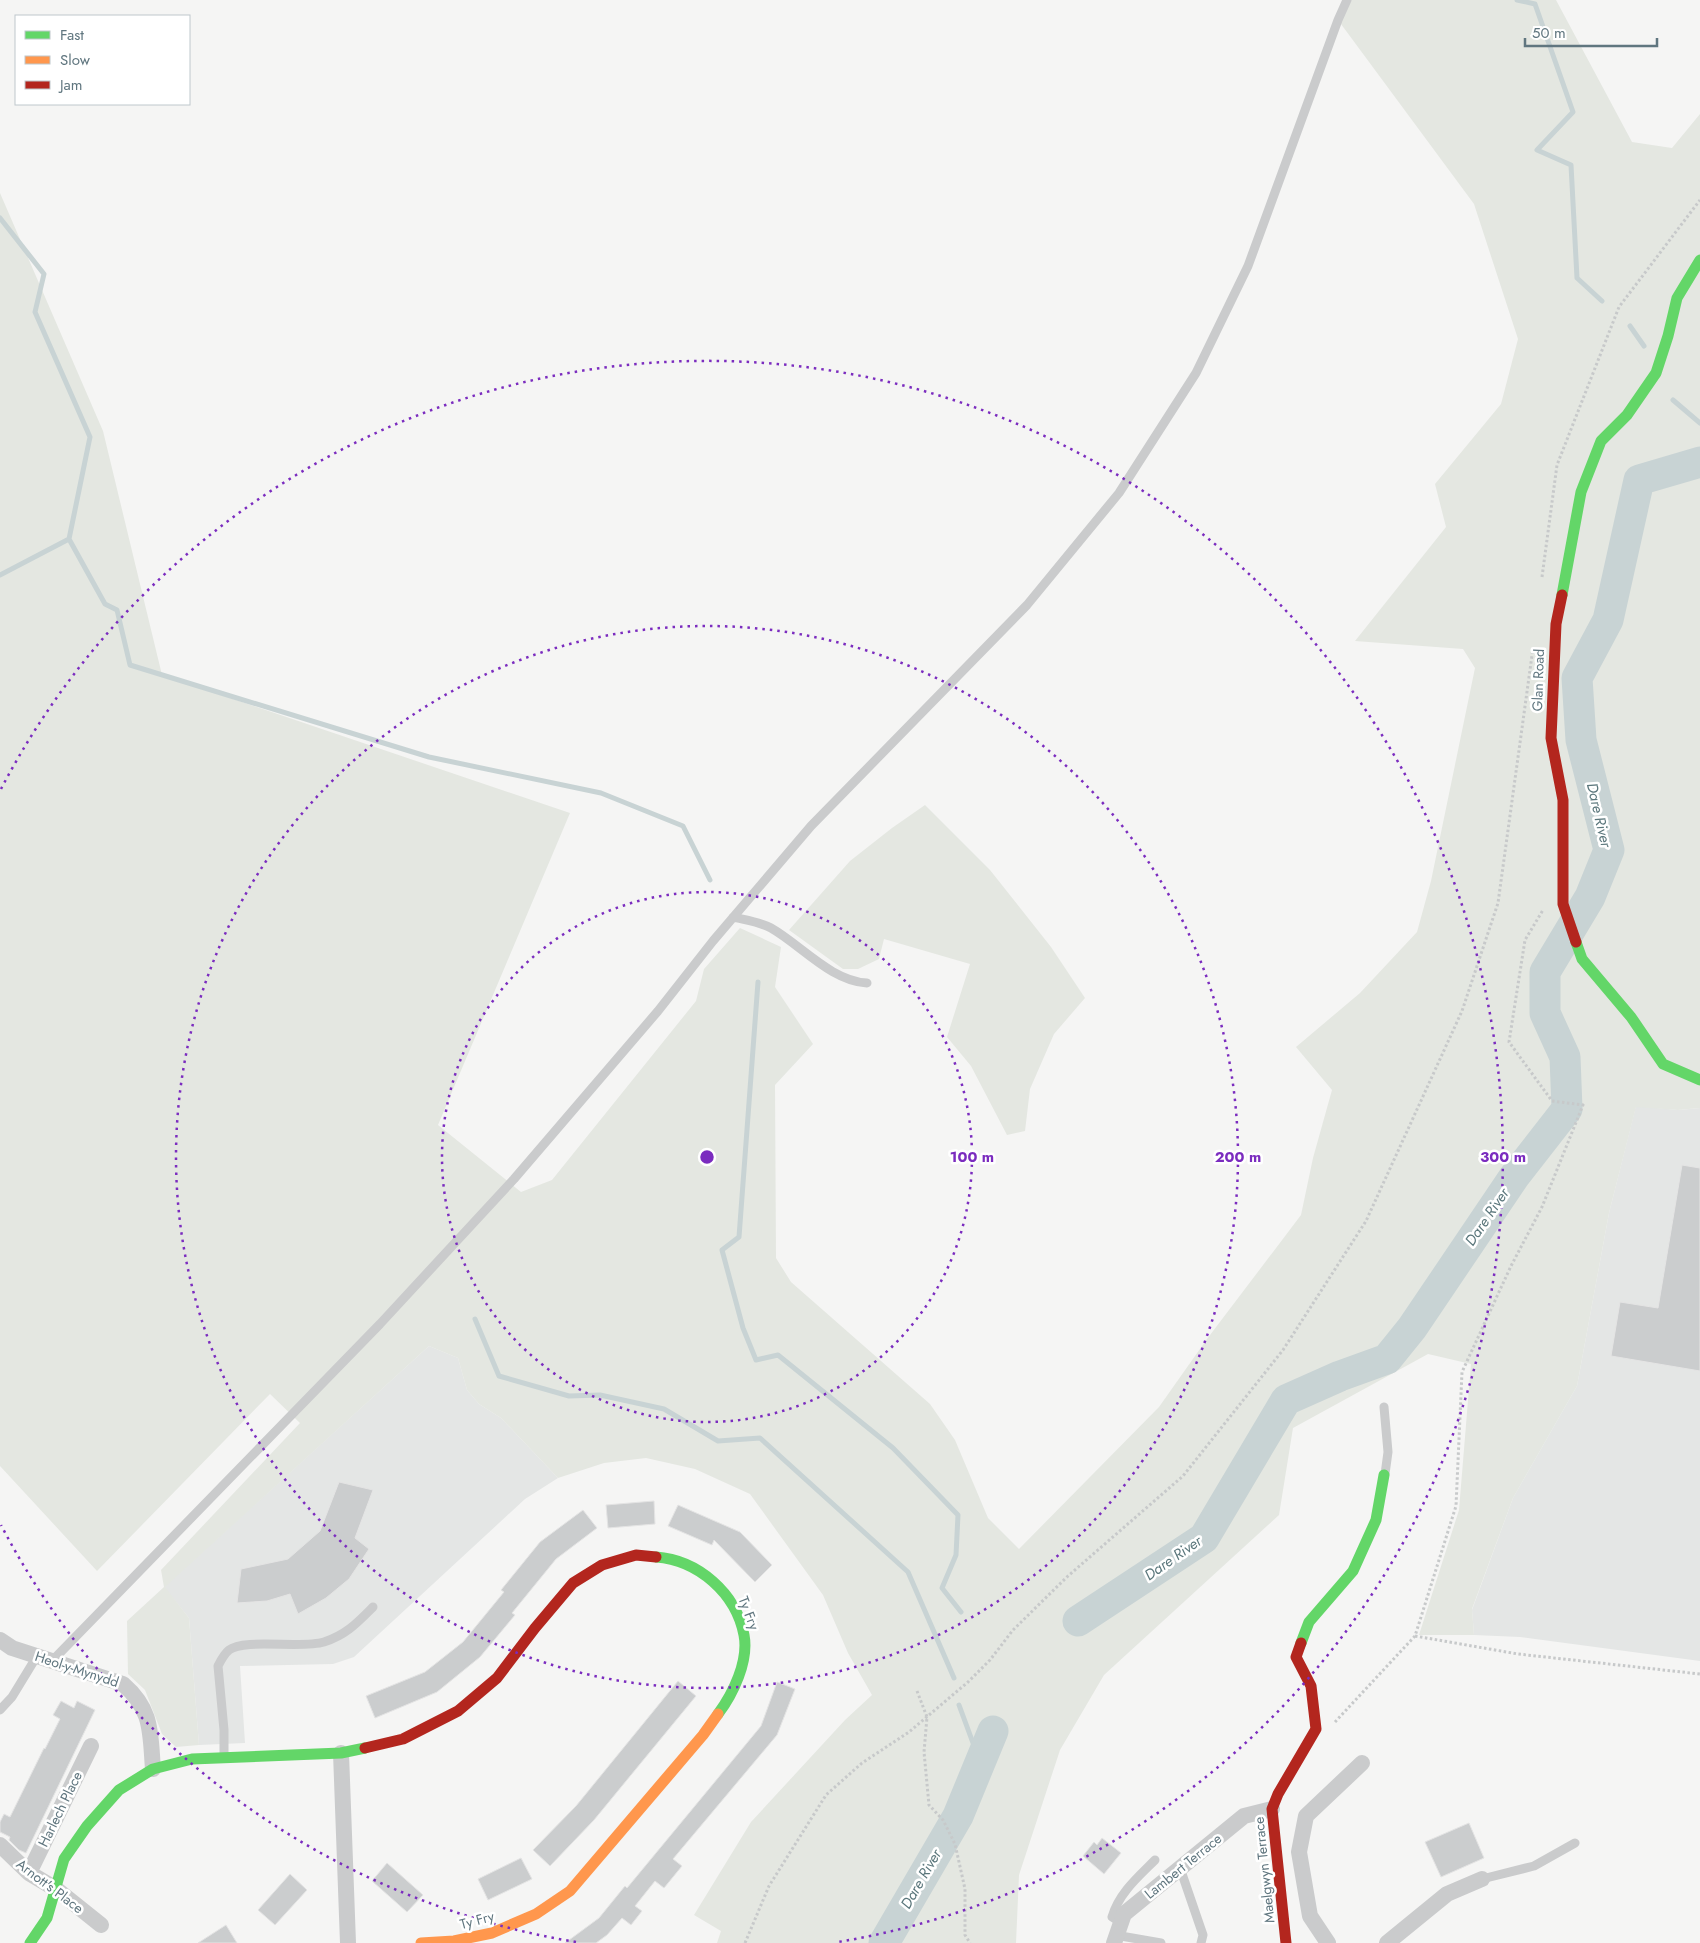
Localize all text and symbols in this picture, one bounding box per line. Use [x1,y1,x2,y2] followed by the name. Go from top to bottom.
[15,15,190,105] legend
[1525,15,1658,47] scale bar
[1532,22,1566,44] text: 50 m
[60,24,84,46] text: Fast
[60,49,91,71] text: Slow
[58,74,83,96] text: Jam
[1527,648,1549,712] street label: Glan Road
[1581,781,1617,850] water label: Dare River
[950,1146,994,1168] text: 100 m
[1215,1146,1261,1168] text: 200 m
[1480,1146,1526,1168] text: 300 m
[698,1148,716,1166] centre of rings
[1460,1183,1515,1250] water label: Dare River
[1140,1530,1207,1586] water label: Dare River
[733,1593,765,1633] street label: Ty Fry
[33,1646,121,1692] street label: Heol-y-Mynydd
[33,1768,87,1850] street label: Harlech Place
[1248,1816,1280,1924] street label: Maelgwyn Terrace
[1140,1829,1226,1903] street label: Lambert Terrace
[895,1844,947,1913] water label: Dare River
[12,1854,88,1918] street label: Arnott's Place
[458,1906,497,1934] street label: Ty Fry

